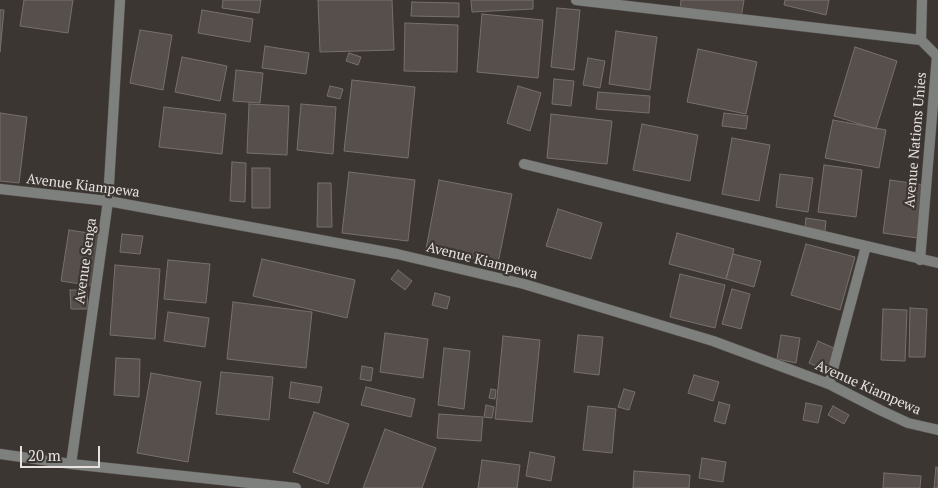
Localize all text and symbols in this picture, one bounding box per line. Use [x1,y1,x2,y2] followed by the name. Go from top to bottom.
[902,71,930,209] street label: Avenue Nations Unies
[25,171,141,201] street label: Avenue Kiampewa
[72,217,100,305] street label: Avenue Senga
[425,239,539,283] street label: Avenue Kiampewa
[813,357,923,419] street label: Avenue Kiampewa
[22,436,102,468] scale bar
[28,445,61,465] text: 20 m

